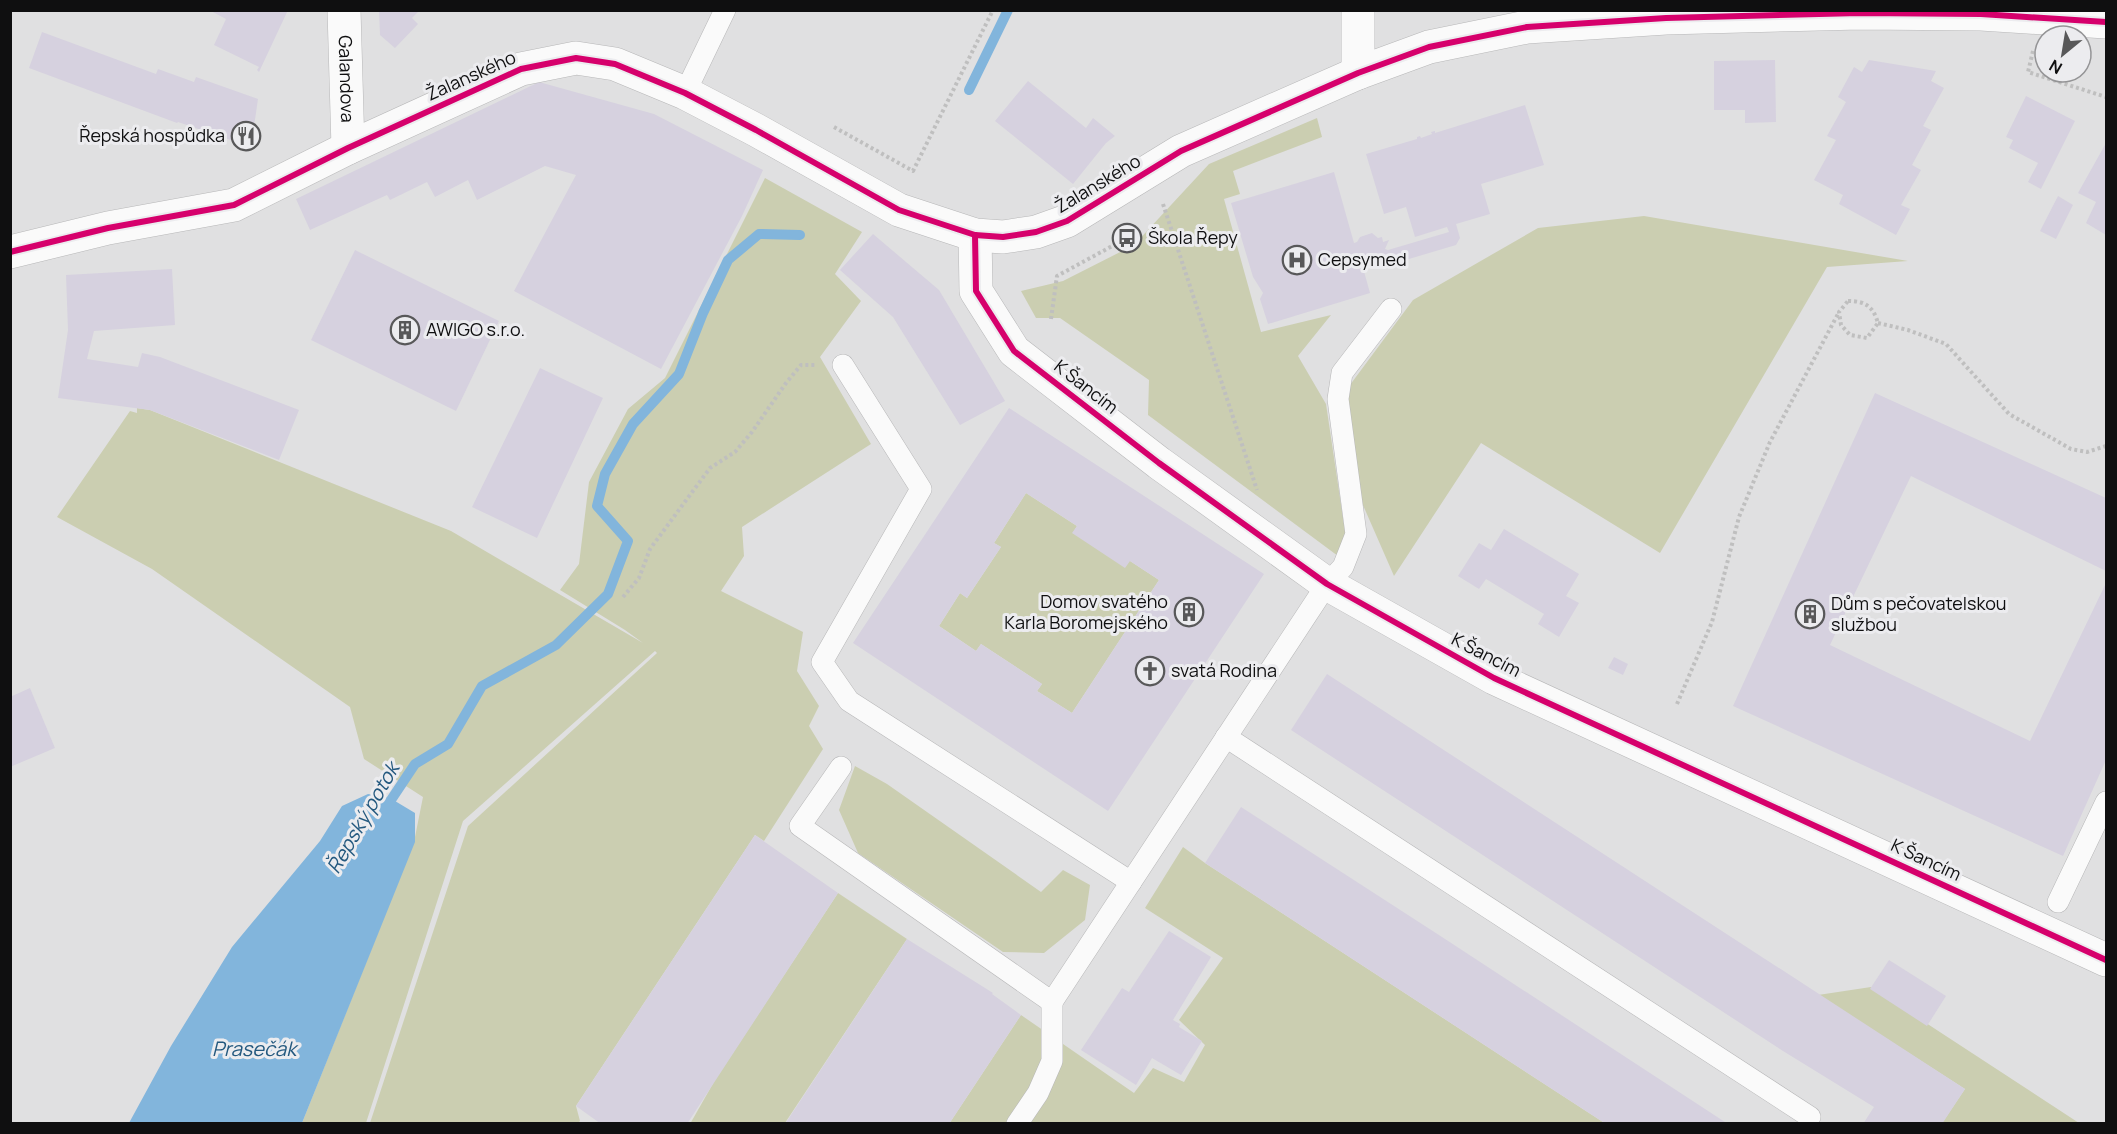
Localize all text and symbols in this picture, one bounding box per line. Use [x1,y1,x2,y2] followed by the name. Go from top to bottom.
[2033,24,2093,84] north arrow
[334,35,360,123] street label: Galandova
[422,45,519,106] street label: Žalanského
[2045,55,2066,79] text: N
[230,120,262,152] restaurant icon: Řepská hospůdka
[79,123,225,147] place label: Řepská hospůdka
[1050,148,1145,218] street label: Žalanského
[1111,222,1143,254] bus stop icon: Škola Řepy
[1148,225,1238,249] place label: Škola Řepy
[1281,244,1313,276] hospital icon: Cepsymed
[1318,247,1407,271] place label: Cepsymed
[389,314,421,346] building icon: AWIGO s.r.o.
[426,317,525,341] place label: AWIGO s.r.o.
[1050,354,1123,419] street label: K Šancím
[1004,589,1168,634] place label: Domov svatého Karla Boromejského
[1831,591,2007,636] place label: Dům s pečovatelskou službou
[1173,596,1205,628] building icon: Domov svatého Karla Boromejského
[1794,598,1826,630] building icon: Dům s pečovatelskou službou
[1448,626,1525,682] street label: K Šancím
[1134,655,1166,687] church icon: svatá Rodina
[1171,658,1277,682] place label: svatá Rodina
[320,755,407,878] water label: Řepský potok
[1887,832,1965,886] street label: K Šancím
[212,1035,299,1062] water label: Prasečák

